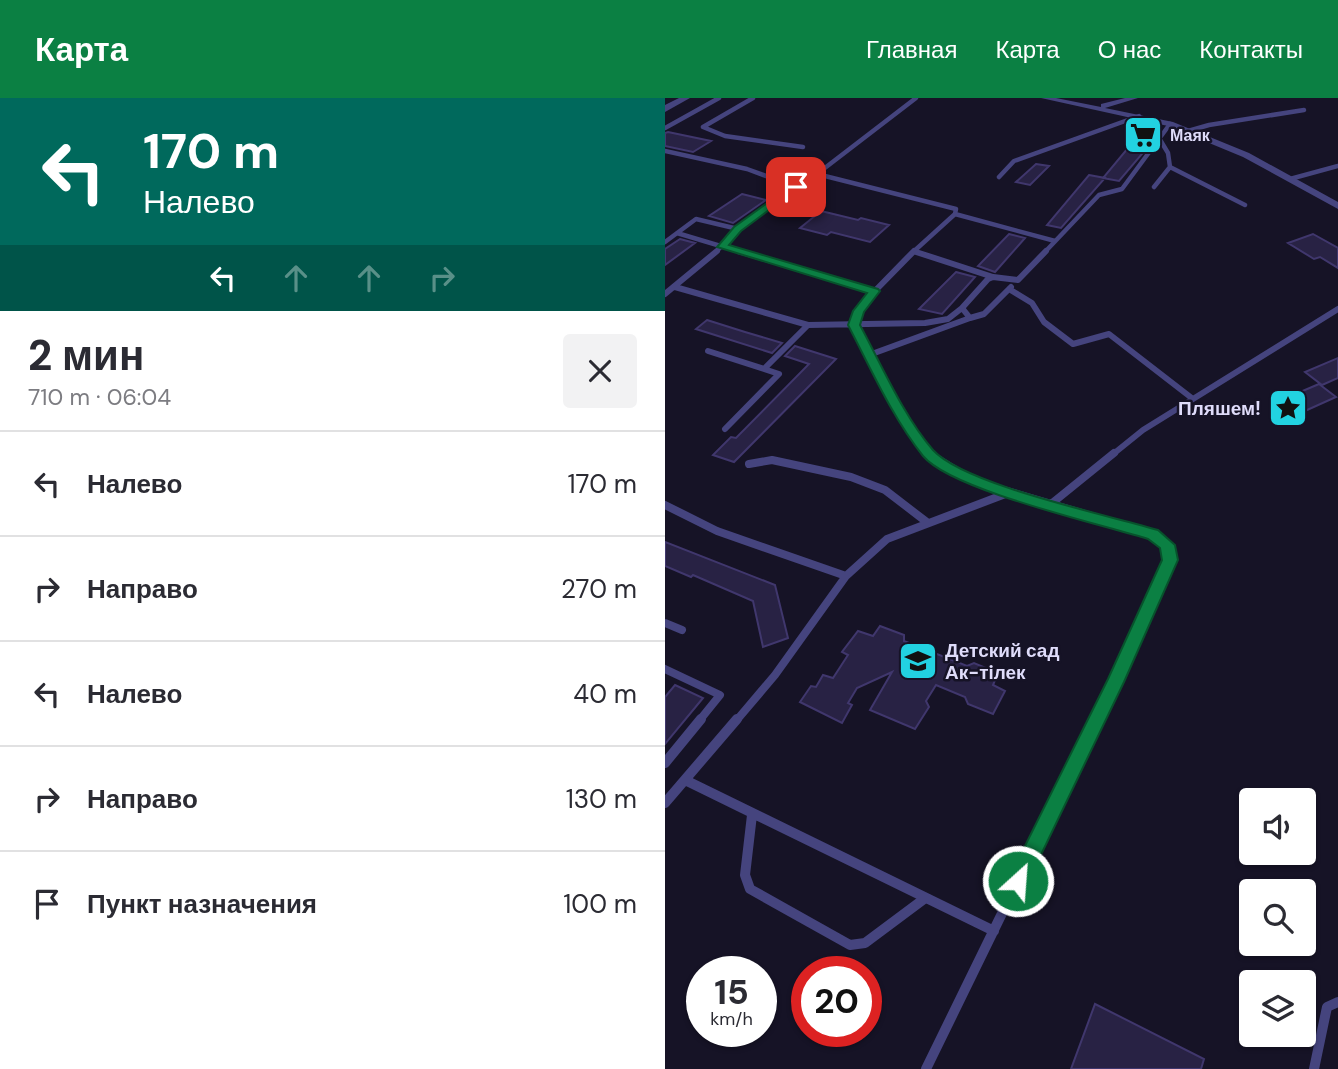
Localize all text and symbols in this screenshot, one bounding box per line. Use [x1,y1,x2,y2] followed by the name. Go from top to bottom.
[35,28,128,71] text: Карта
[866,34,957,65] text: Главная
[995,34,1060,65] text: Карта
[1098,34,1161,65] text: О нас
[1199,34,1303,65] text: Контакты
[1122,114,1164,156] supermarket icon: Маяк
[143,119,279,183] text: 170 m
[1170,125,1211,146] place label: Маяк
[28,126,119,217] icon: left
[766,157,826,217] pin
[777,168,815,206] icon: arrive
[143,181,255,223] text: Налево
[204,259,242,297] icon: left
[277,259,315,297] icon: ahead
[350,259,388,297] icon: ahead
[423,259,461,297] icon: right
[28,328,144,383] text: 2 мин
[563,334,637,408] button: close
[28,382,171,412] text: 710 m · 06:04
[1267,387,1309,429] place icon: Пляшем!
[1178,396,1261,421] place label: Пляшем!
[28,465,66,503] icon: left
[87,467,182,501] text: Налево
[568,467,637,501] text: 170 m
[28,570,66,608] icon: right
[87,572,198,606] text: Направо
[561,572,637,606] text: 270 m
[945,638,1059,685] place label: Детский сад Ак-тiлек
[897,640,939,682] school or university icon: Детский сад Ак-тiлек
[28,675,66,713] icon: left
[87,677,182,711] text: Налево
[573,677,637,711] text: 40 m
[28,780,66,818] icon: right
[87,782,198,816] text: Направо
[566,782,637,816] text: 130 m
[1239,788,1316,1047] map controls
[1239,788,1316,865] button: sound
[981,844,1055,918] position arrow
[1239,879,1316,956] button: search
[28,885,66,923] icon: arrive
[87,887,317,921] text: Пункт назначения
[563,887,637,921] text: 100 m
[791,956,882,1047] speed limit sign: 20
[714,969,749,1015] text: 15
[1239,970,1316,1047] button: layers
[710,1007,753,1031] text: km/h

